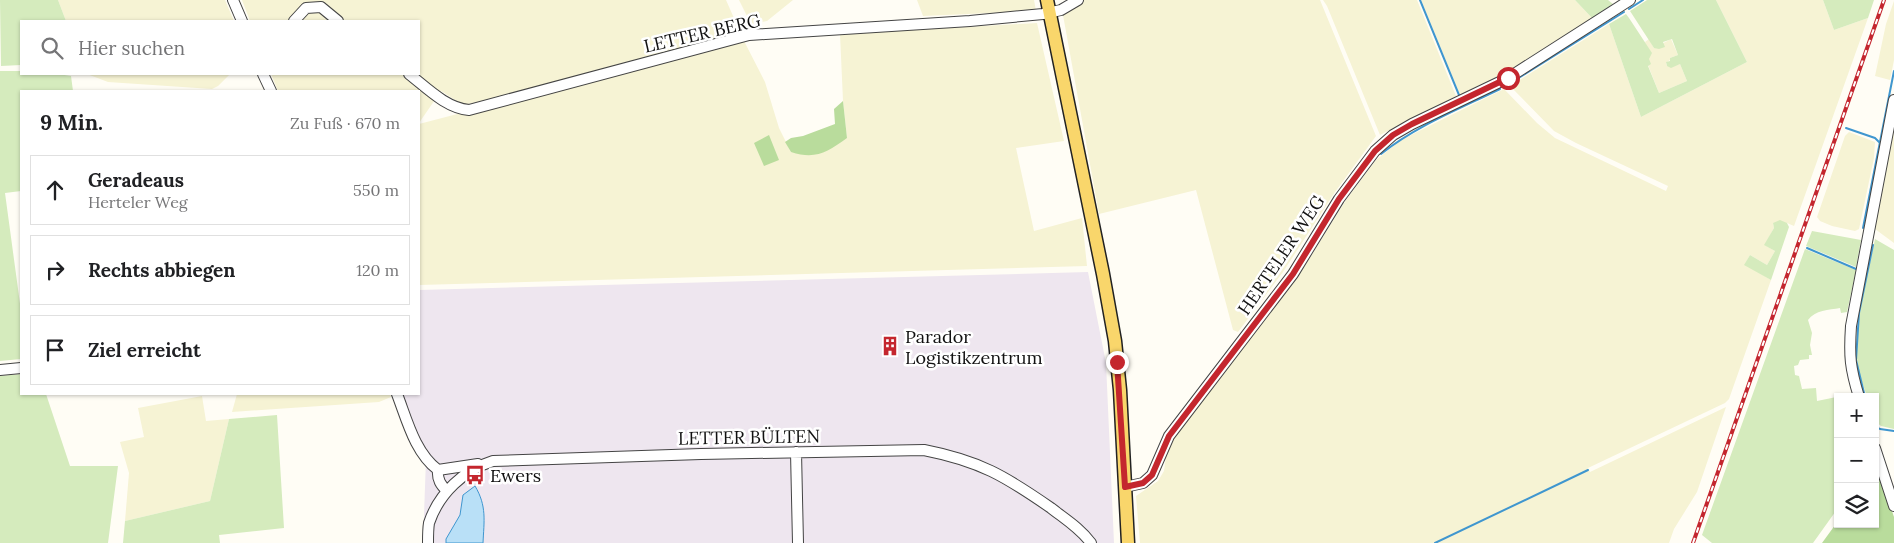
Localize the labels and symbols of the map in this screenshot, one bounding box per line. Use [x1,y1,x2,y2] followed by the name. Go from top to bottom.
[641,8,763,58] street label: LETTER BERG
[1497,67,1520,90] route start
[1232,190,1330,319] street label: HERTELER WEG
[905,325,1043,369] place label: Parador Logistikzentrum
[879,335,901,357] building icon: Parador Logistikzentrum
[1106,351,1129,374] route end
[678,424,820,450] street label: LETTER BÜLTEN
[464,464,486,486] bus stop icon: Ewers
[490,464,541,487] place label: Ewers

